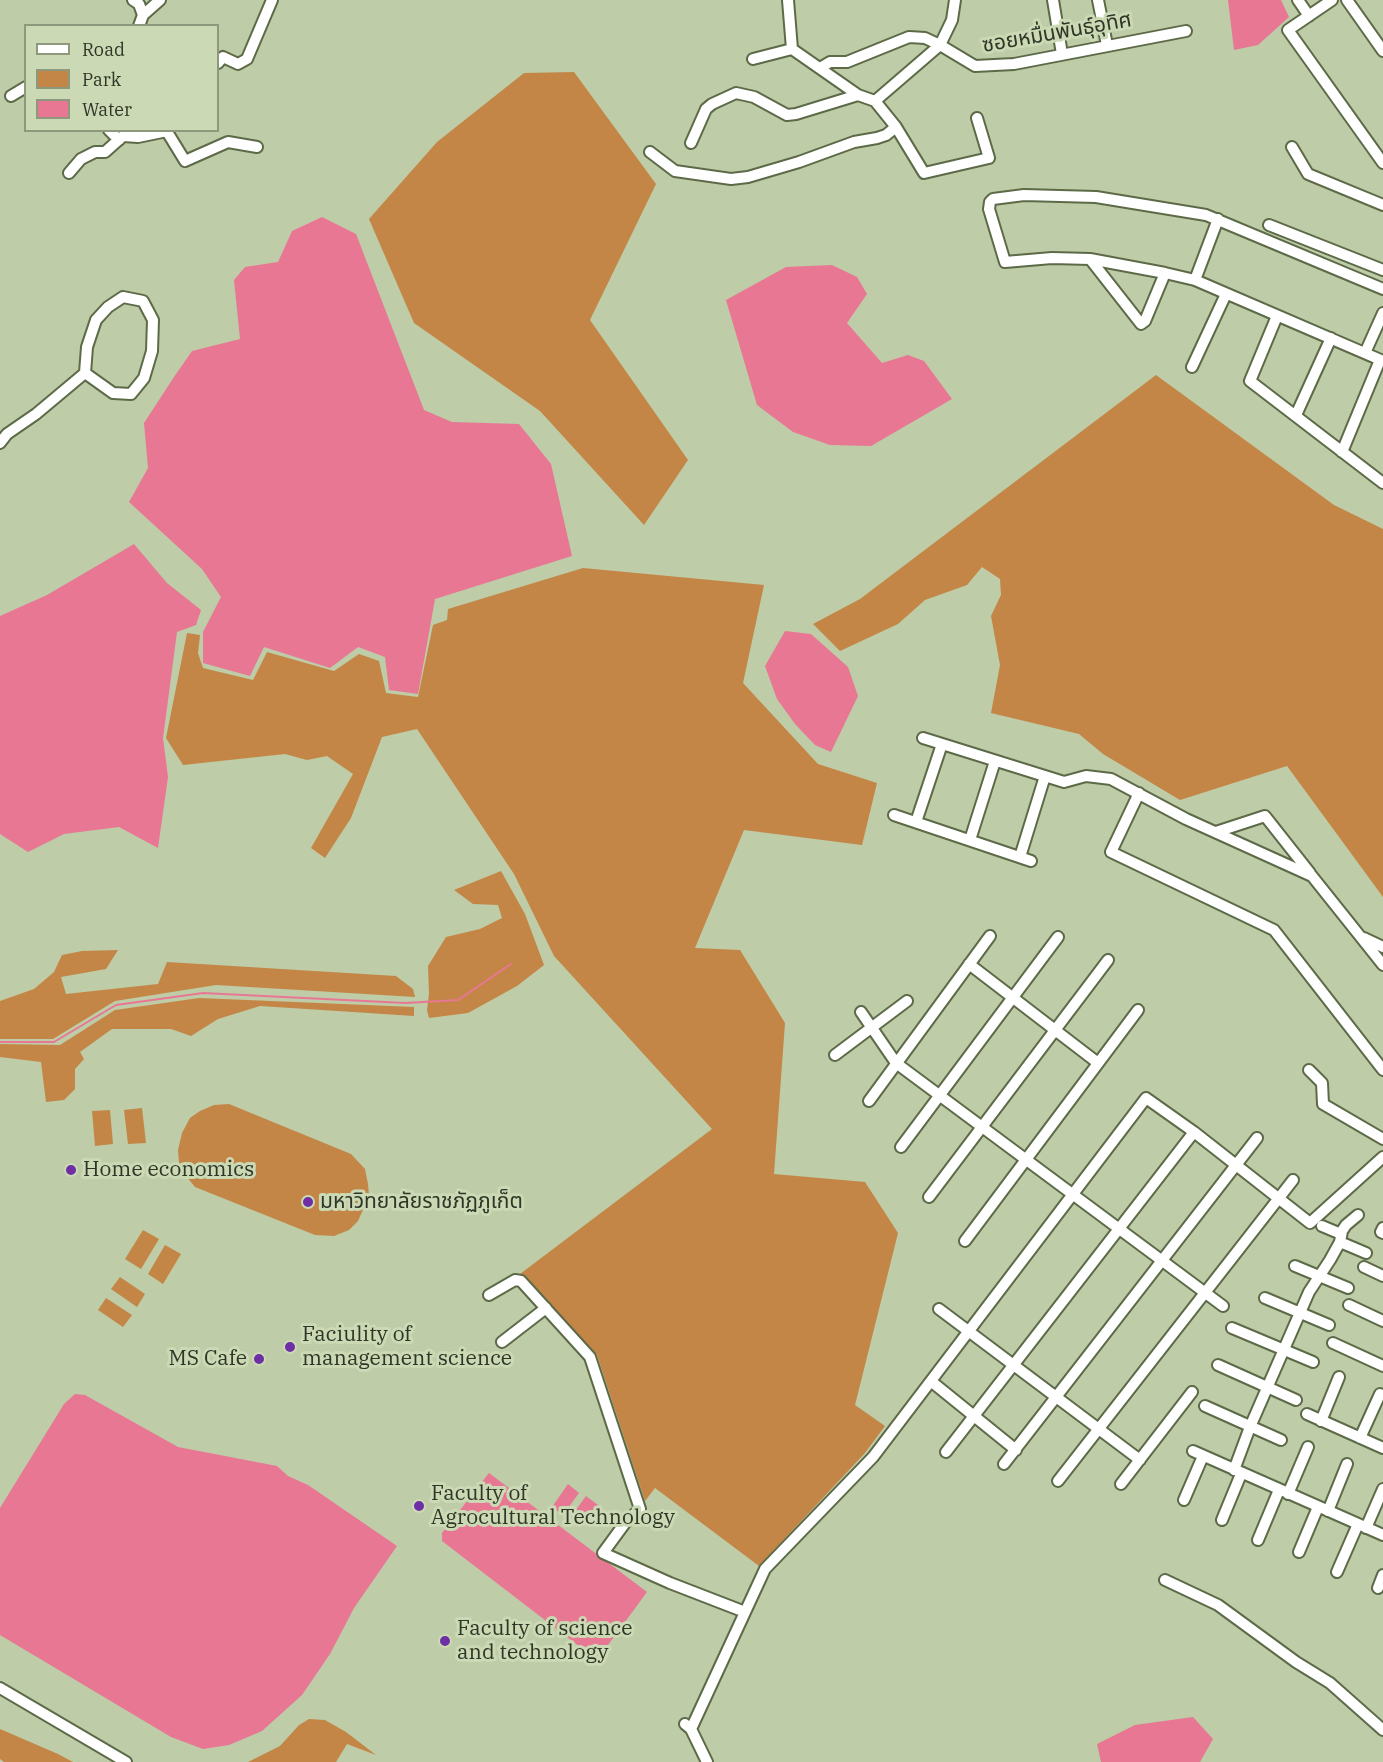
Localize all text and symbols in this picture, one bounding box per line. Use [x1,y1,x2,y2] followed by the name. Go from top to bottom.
[980,7,1134,59] street label: ซอยหมื่นพันธุ์อุทิศ
[24,24,219,132] legend
[82,38,125,61] text: Road
[82,68,121,91] text: Park
[82,98,132,121] text: Water
[83,1157,254,1183] place label: Home economics
[64,1163,78,1177] marker: Home economics
[320,1189,523,1215] place label: มหาวิทยาลัยราชภัฏภูเก็ต
[301,1195,315,1209] marker: มหาวิทยาลัยราชภัฏภูเก็ต
[302,1322,512,1372] place label: Faciulity of management science
[283,1340,297,1354] marker: Faciulity of management science
[168,1346,247,1372] place label: MS Cafe
[252,1352,266,1366] marker: MS Cafe
[431,1481,675,1531] place label: Faculty of Agrocultural Technology
[412,1499,426,1513] marker: Faculty of Agrocultural Technology
[457,1616,632,1666] place label: Faculty of science and technology
[438,1634,452,1648] marker: Faculty of science and technology

